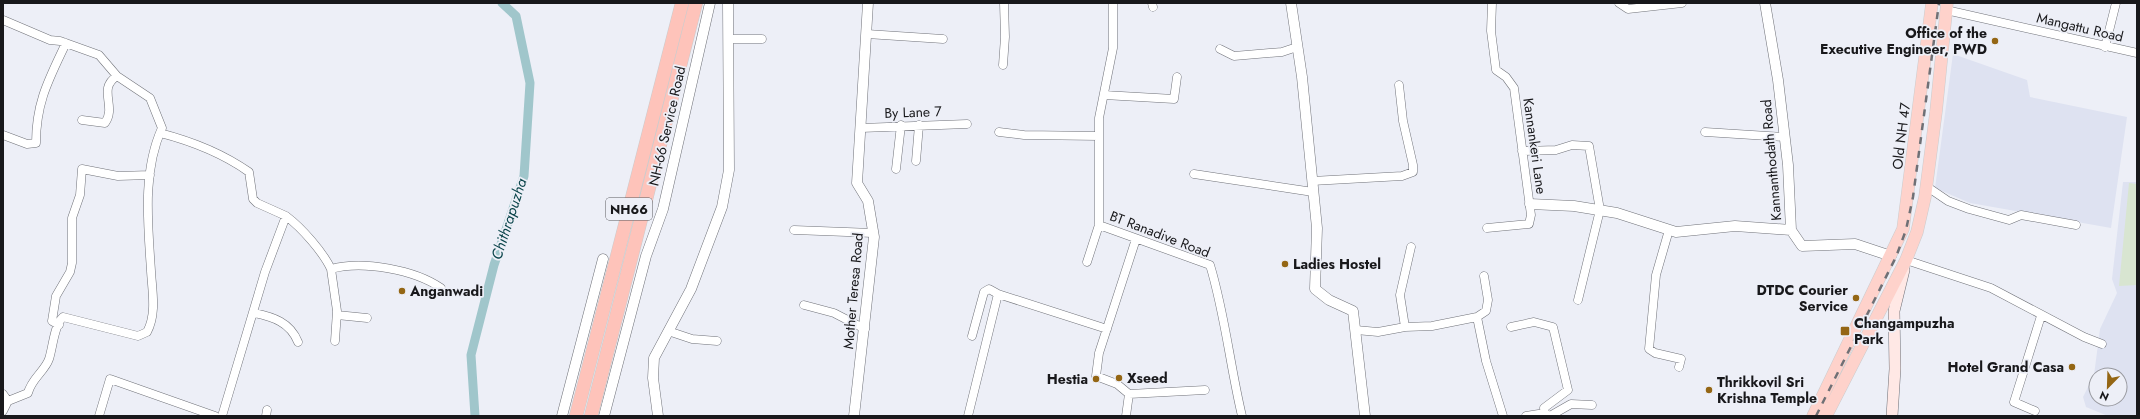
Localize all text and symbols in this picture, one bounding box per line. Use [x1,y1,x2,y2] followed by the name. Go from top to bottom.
[2035,7,2125,47] street label: Mangattu Road
[1820,23,1987,59] place label: Office of the Executive Engineer, PWD
[1990,36,2000,46] marker: Office of the Executive Engineer, PWD
[643,64,691,188] street label: NH-66 Service Road
[1518,97,1552,195] street label: Kannankeri Lane
[1756,99,1786,221] street label: Kannanthodath Road
[884,101,943,123] street label: By Lane 7
[1887,101,1915,170] street label: Old NH 47
[486,175,533,263] water label: Chithrapuzha
[606,198,652,220] road number: NH66
[1107,206,1213,262] street label: BT Ranadive Road
[838,232,868,350] street label: Mother Teresa Road
[1293,254,1381,274] place label: Ladies Hostel
[1280,259,1290,269] marker: Ladies Hostel
[1757,280,1848,316] place label: DTDC Courier Service
[409,281,483,301] place label: Anganwadi
[397,286,407,296] marker: Anganwadi
[1851,293,1861,303] marker: DTDC Courier Service
[1854,313,1954,349] place label: Changampuzha Park
[1839,325,1851,337] marker: Changampuzha Park
[1947,357,2064,377] place label: Hotel Grand Casa
[2067,362,2077,372] marker: Hotel Grand Casa
[2088,367,2128,407] north arrow
[1127,368,1168,388] place label: Xseed
[1047,369,1088,389] place label: Hestia
[1717,372,1817,408] place label: Thrikkovil Sri Krishna Temple
[1114,373,1124,383] marker: Xseed
[1091,374,1101,384] marker: Hestia
[1704,385,1714,395] marker: Thrikkovil Sri Krishna Temple
[2097,387,2111,405] text: N

